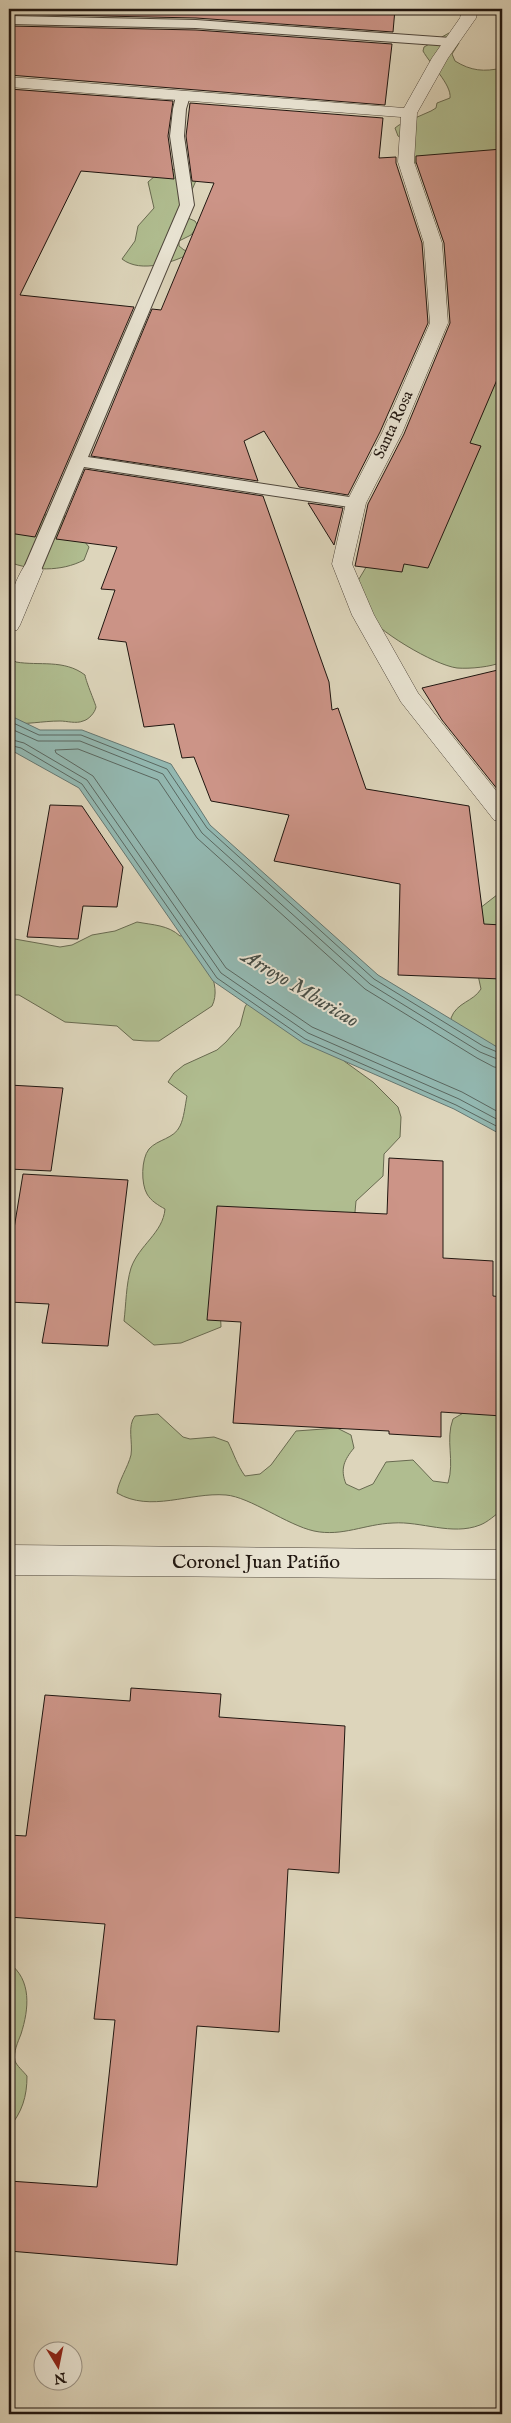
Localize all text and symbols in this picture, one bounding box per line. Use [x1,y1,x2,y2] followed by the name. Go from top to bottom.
[370,388,418,462] street label: Santa Rosa
[235,942,363,1035] water label: Arroyo Mburicao
[172,1550,340,1575] street label: Coronel Juan Patiño
[32,2340,82,2390] north arrow
[53,2368,69,2388] text: N

